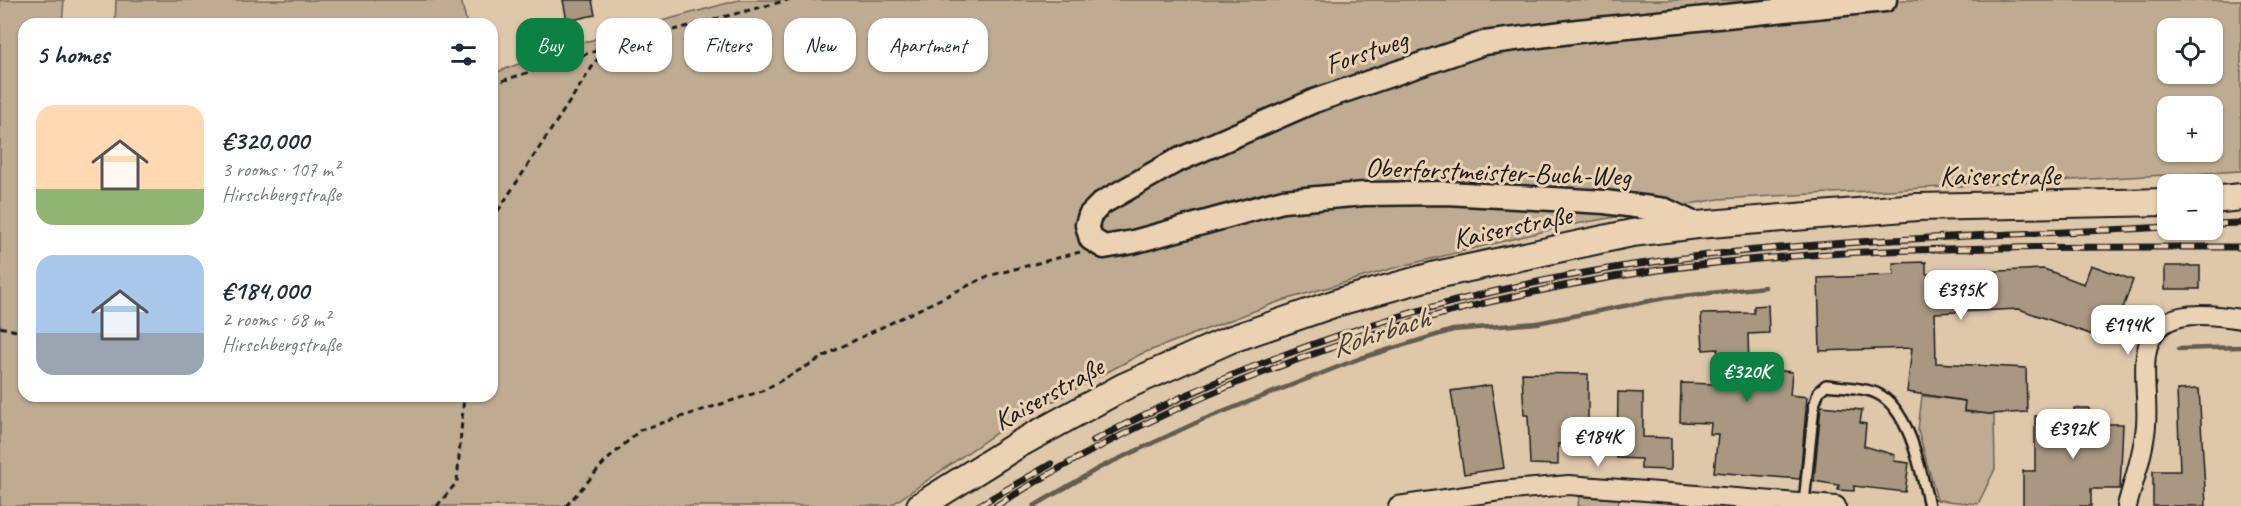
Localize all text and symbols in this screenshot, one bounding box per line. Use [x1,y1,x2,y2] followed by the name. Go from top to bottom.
[516,18,584,72] chip: Buy
[596,18,672,72] chip: Rent
[684,18,772,72] chip: Filters
[784,18,856,72] chip: New
[868,18,988,72] chip: Apartment
[2157,18,2223,240] map controls
[2157,18,2223,84] button: locate
[1321,21,1414,82] street label: Forstweg
[36,38,109,71] text: 5 homes
[447,38,480,71] icon: filters
[2157,96,2223,162] button: +
[222,124,309,157] text: €320,000
[84,129,156,201] icon: home
[1365,149,1632,194] street label: Oberforstmeister-Buch-Weg
[222,157,339,182] text: 3 rooms · 107 m²
[1940,158,2062,193] street label: Kaiserstraße
[2157,174,2223,240] button: −
[222,182,341,207] text: Hirschbergstraße
[1450,196,1576,256] street label: Kaiserstraße
[1919,270,2003,321] pin: €395K
[222,274,309,307] text: €184,000
[1938,277,1984,302] text: €395K
[84,279,156,351] icon: home
[1326,298,1436,366] water label: Rohrbach
[2086,305,2170,356] pin: €194K
[222,307,330,332] text: 2 rooms · 68 m²
[2105,312,2151,337] text: €194K
[222,332,341,357] text: Hirschbergstraße
[987,348,1111,438] street label: Kaiserstraße
[1705,352,1789,403] pin: €320K
[1724,359,1770,384] text: €320K
[2031,409,2115,460] pin: €392K
[2050,416,2096,441] text: €392K
[1556,417,1640,468] pin: €184K
[1575,424,1621,449] text: €184K

